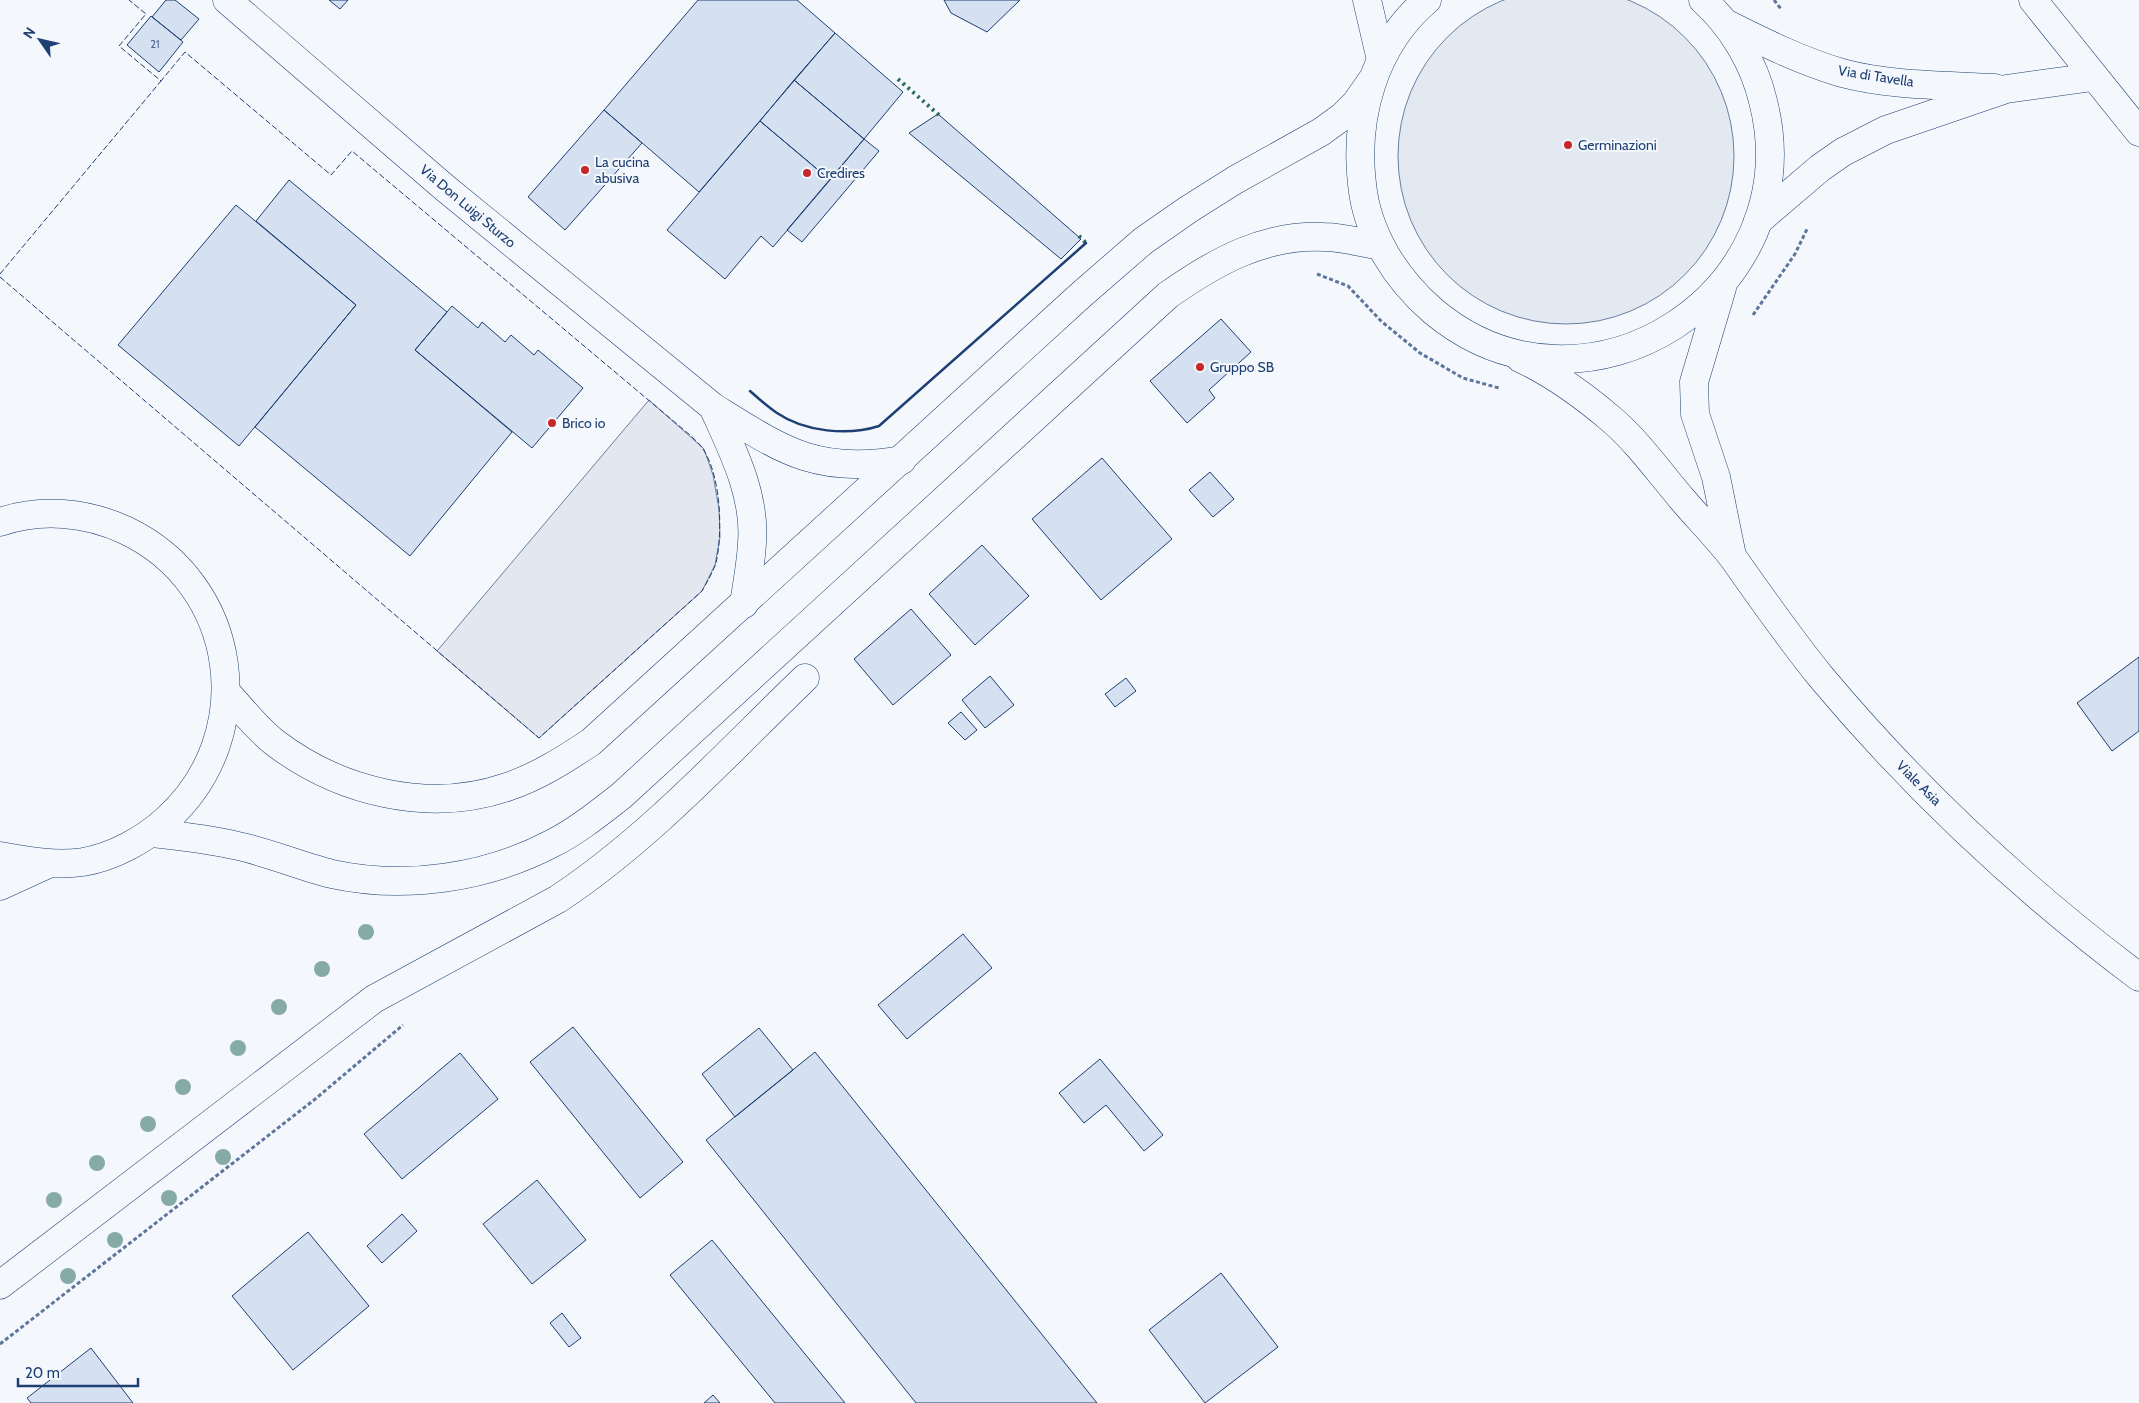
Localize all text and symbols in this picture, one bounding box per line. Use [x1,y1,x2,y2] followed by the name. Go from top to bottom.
[15,15,65,65] north arrow
[19,24,39,42] text: N
[150,37,160,51] house number: 21
[1837,61,1915,91] street label: Via di Tavella
[1578,136,1657,154] place label: Germinazioni
[1562,139,1574,151] marker: Germinazioni
[595,153,650,187] place label: La cucina abusiva
[416,161,520,252] street label: Via Don Luigi Sturzo
[579,164,591,176] marker: La cucina abusiva
[817,164,865,182] place label: Credires
[801,167,813,179] marker: Credires
[1210,358,1274,376] place label: Gruppo SB
[1194,361,1206,373] marker: Gruppo SB
[562,414,606,432] place label: Brico io
[546,417,558,429] marker: Brico io
[1893,757,1946,810] street label: Viale Asia
[18,1356,138,1388] scale bar
[25,1364,60,1382] text: 20 m

